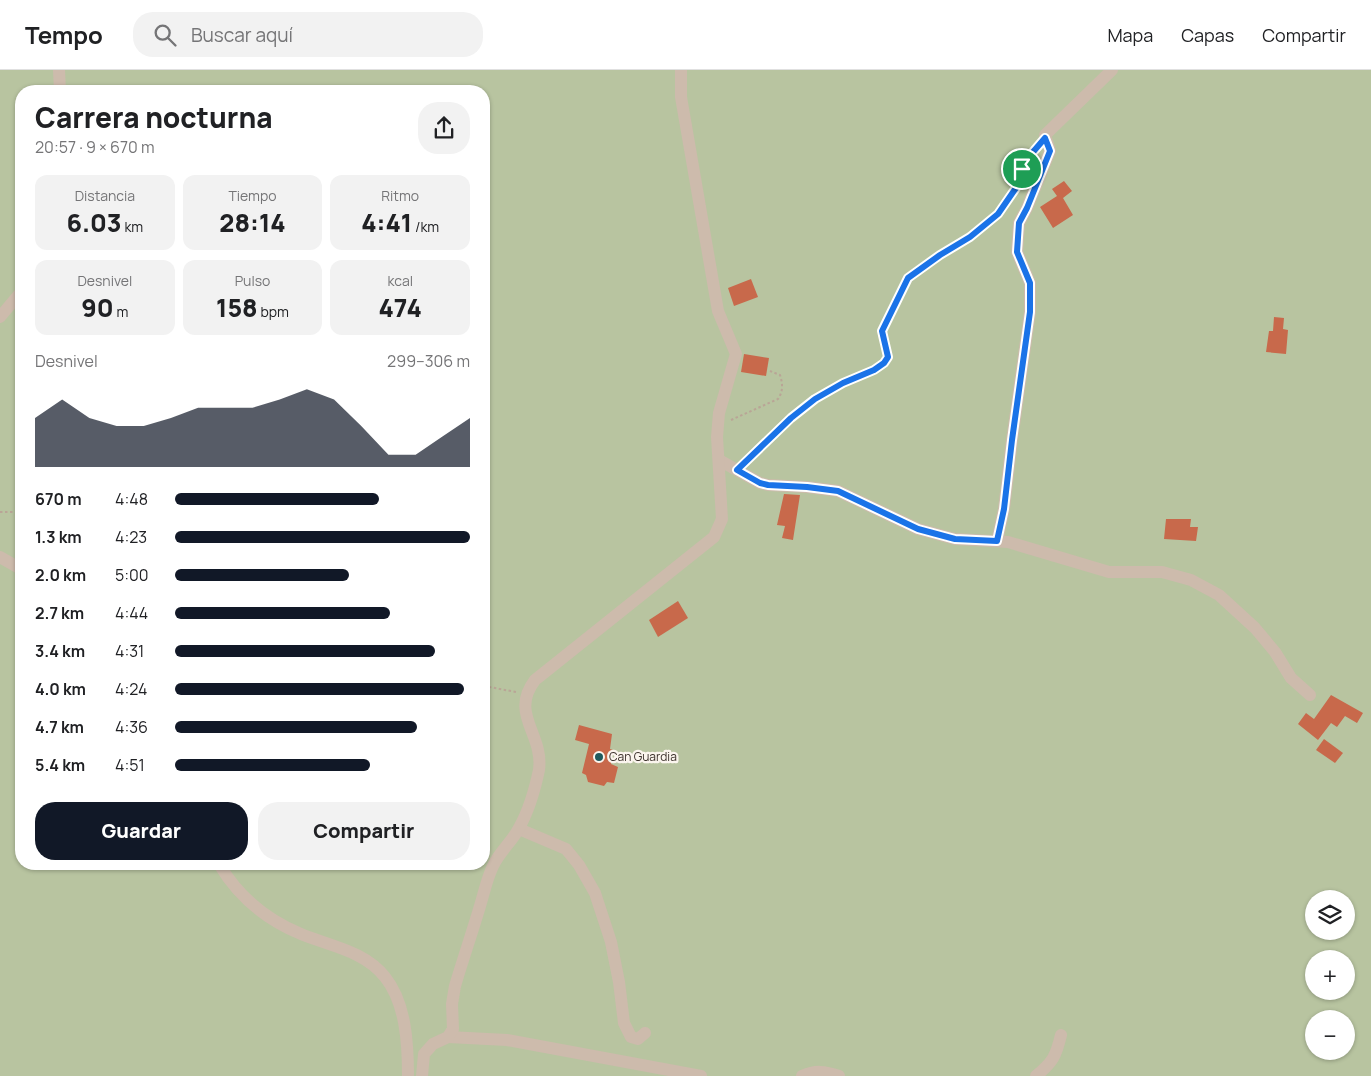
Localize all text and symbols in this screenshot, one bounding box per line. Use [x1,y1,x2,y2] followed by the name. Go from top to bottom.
[133,12,483,57] search box
[25,18,103,51] text: Tempo
[151,21,179,49] icon: search
[191,22,293,48] text: Buscar aquí
[1107,23,1153,47] text: Mapa
[1181,23,1234,47] text: Capas
[1262,23,1346,47] text: Compartir
[35,98,273,136] text: Carrera nocturna
[418,102,470,154] button: share
[35,136,155,158] text: 20:57 · 9 × 670 m
[1001,148,1043,190] pin
[1008,155,1036,183] icon: arrive
[75,186,135,205] text: Distancia
[228,186,277,205] text: Tiempo
[381,186,419,205] text: Ritmo
[66,205,122,240] text: 6.03
[219,205,286,240] text: 28:14
[361,205,412,240] text: 4:41
[122,217,143,236] text: km
[412,217,439,236] text: /km
[77,271,132,290] text: Desnivel
[235,271,270,290] text: Pulso
[387,271,413,290] text: kcal
[81,290,114,325] text: 90
[216,290,258,325] text: 158
[378,290,422,325] text: 474
[114,302,128,321] text: m
[258,302,289,321] text: bpm
[35,350,98,372] text: Desnivel
[387,350,470,372] text: 299–306 m
[35,488,82,510] text: 670 m
[115,488,148,510] text: 4:48
[35,526,82,548] text: 1.3 km
[115,526,147,548] text: 4:23
[35,564,86,586] text: 2.0 km
[115,564,149,586] text: 5:00
[35,602,84,624] text: 2.7 km
[115,602,148,624] text: 4:44
[35,640,85,662] text: 3.4 km
[115,640,144,662] text: 4:31
[35,678,86,700] text: 4.0 km
[115,678,147,700] text: 4:24
[35,716,84,738] text: 4.7 km
[115,716,148,738] text: 4:36
[609,748,677,765] place label: Can Guardia
[593,751,605,763] marker: Can Guardia
[35,754,85,776] text: 5.4 km
[115,754,145,776] text: 4:51
[35,802,248,860] button: Guardar
[258,802,470,860] button: Compartir
[1305,890,1355,1060] map controls
[1305,890,1355,940] button: layers
[1305,950,1355,1000] button: +
[1305,1010,1355,1060] button: −

